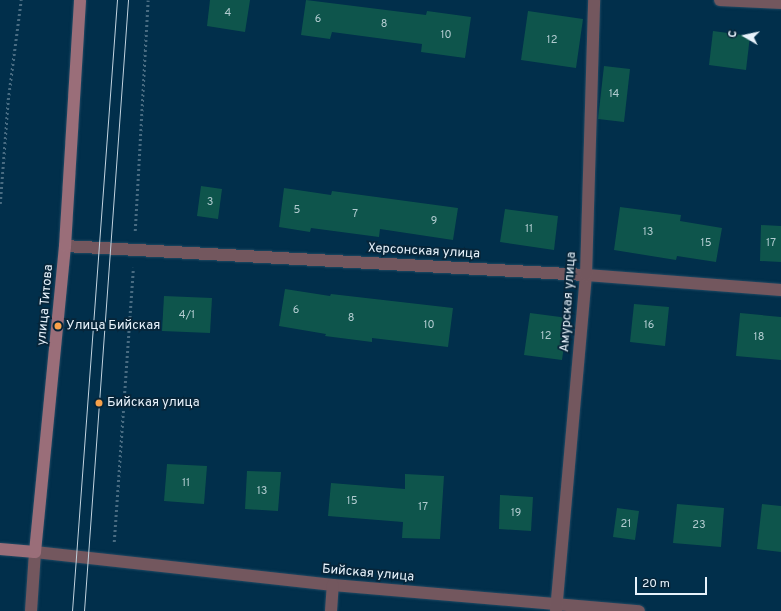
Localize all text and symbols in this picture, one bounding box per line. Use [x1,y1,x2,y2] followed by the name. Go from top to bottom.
[225,6,231,20] house number: 4
[315,12,321,26] house number: 6
[725,16,765,56] north arrow
[381,17,387,31] house number: 8
[440,28,452,42] house number: 10
[726,30,741,39] text: С
[547,33,557,47] house number: 12
[609,87,619,101] house number: 14
[207,195,213,209] house number: 3
[294,203,300,217] house number: 5
[352,207,358,221] house number: 7
[431,214,437,228] house number: 9
[525,222,533,236] house number: 11
[643,225,653,239] house number: 13
[701,236,711,250] house number: 15
[766,236,776,250] house number: 17
[368,241,480,263] street label: Херсонская улица
[558,251,580,353] street label: Амурская улица
[35,263,57,347] street label: улица Титова
[293,303,299,317] house number: 6
[179,308,195,322] house number: 4/1
[348,311,354,325] house number: 8
[66,318,160,334] place label: Улица Бийская
[423,318,435,332] house number: 10
[644,318,654,332] house number: 16
[53,321,63,331] marker: Улица Бийская
[541,329,551,343] house number: 12
[754,330,764,344] house number: 18
[107,395,200,411] place label: Бийская улица
[94,398,104,408] marker: Бийская улица
[182,476,190,490] house number: 11
[257,484,267,498] house number: 13
[347,494,357,508] house number: 15
[418,500,428,514] house number: 17
[511,506,521,520] house number: 19
[621,517,631,531] house number: 21
[692,518,706,532] house number: 23
[321,562,415,586] street label: Бийская улица
[637,569,709,595] scale bar
[642,576,670,592] text: 20 m

